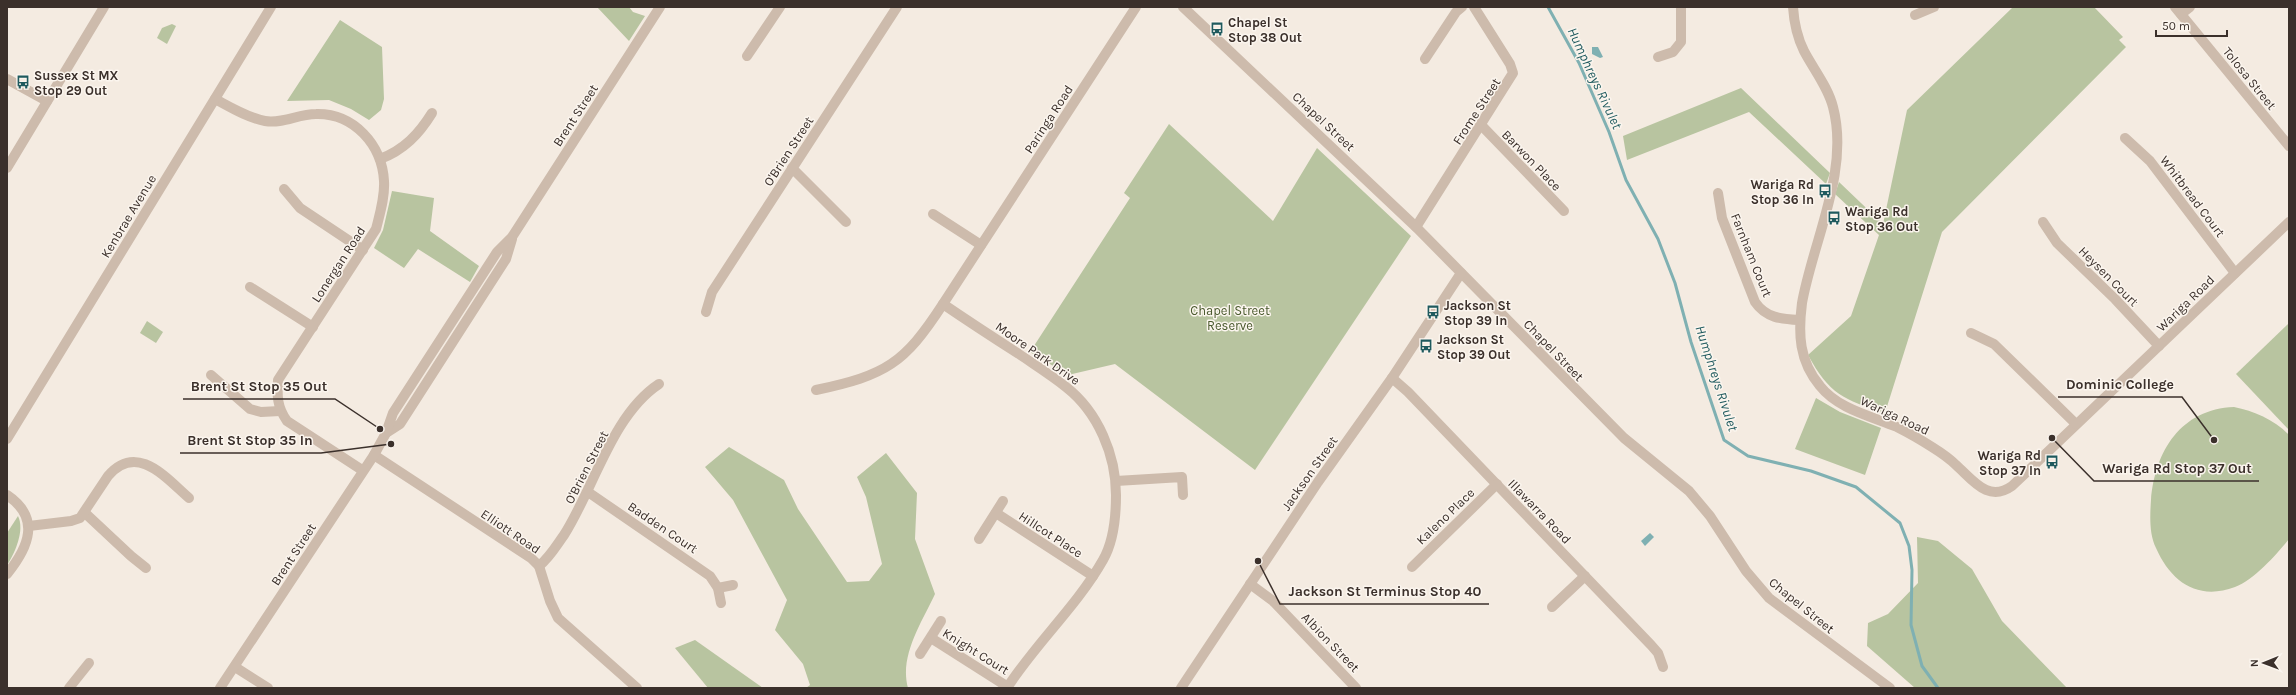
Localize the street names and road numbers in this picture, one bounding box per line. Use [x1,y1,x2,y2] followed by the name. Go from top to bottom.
[2220,44,2279,113] street label: Tolosa Street
[1449,75,1504,147] street label: Frome Street
[550,81,601,149] street label: Brent Street
[1021,82,1076,156] street label: Paringa Road
[1289,89,1358,154] street label: Chapel Street
[760,114,817,189] street label: O'Brien Street
[1499,127,1565,194] street label: Barwon Place
[2157,153,2228,240] street label: Whitbread Court
[98,172,159,261] street label: Kenbrae Avenue
[1728,211,1775,299] street label: Farnham Court
[308,223,369,305] street label: Lonergan Road
[2076,243,2142,309] street label: Heysen Court
[2153,272,2217,335] street label: Wariga Road
[1521,316,1587,384] street label: Chapel Street
[993,319,1083,388] street label: Moore Park Drive
[1858,393,1932,438] street label: Wariga Road
[562,428,611,506] street label: O'Brien Street
[1278,433,1341,513] street label: Jackson Street
[1505,476,1574,547] street label: Illawarra Road
[1413,485,1478,548] street label: Kaleno Place
[625,499,700,556] street label: Badden Court
[478,506,543,557] street label: Elliott Road
[1016,508,1086,561] street label: Hillcot Place
[268,520,319,588] street label: Brent Street
[1766,574,1837,636] street label: Chapel Street
[1299,610,1363,675] street label: Albion Street
[940,625,1012,678] street label: Knight Court

